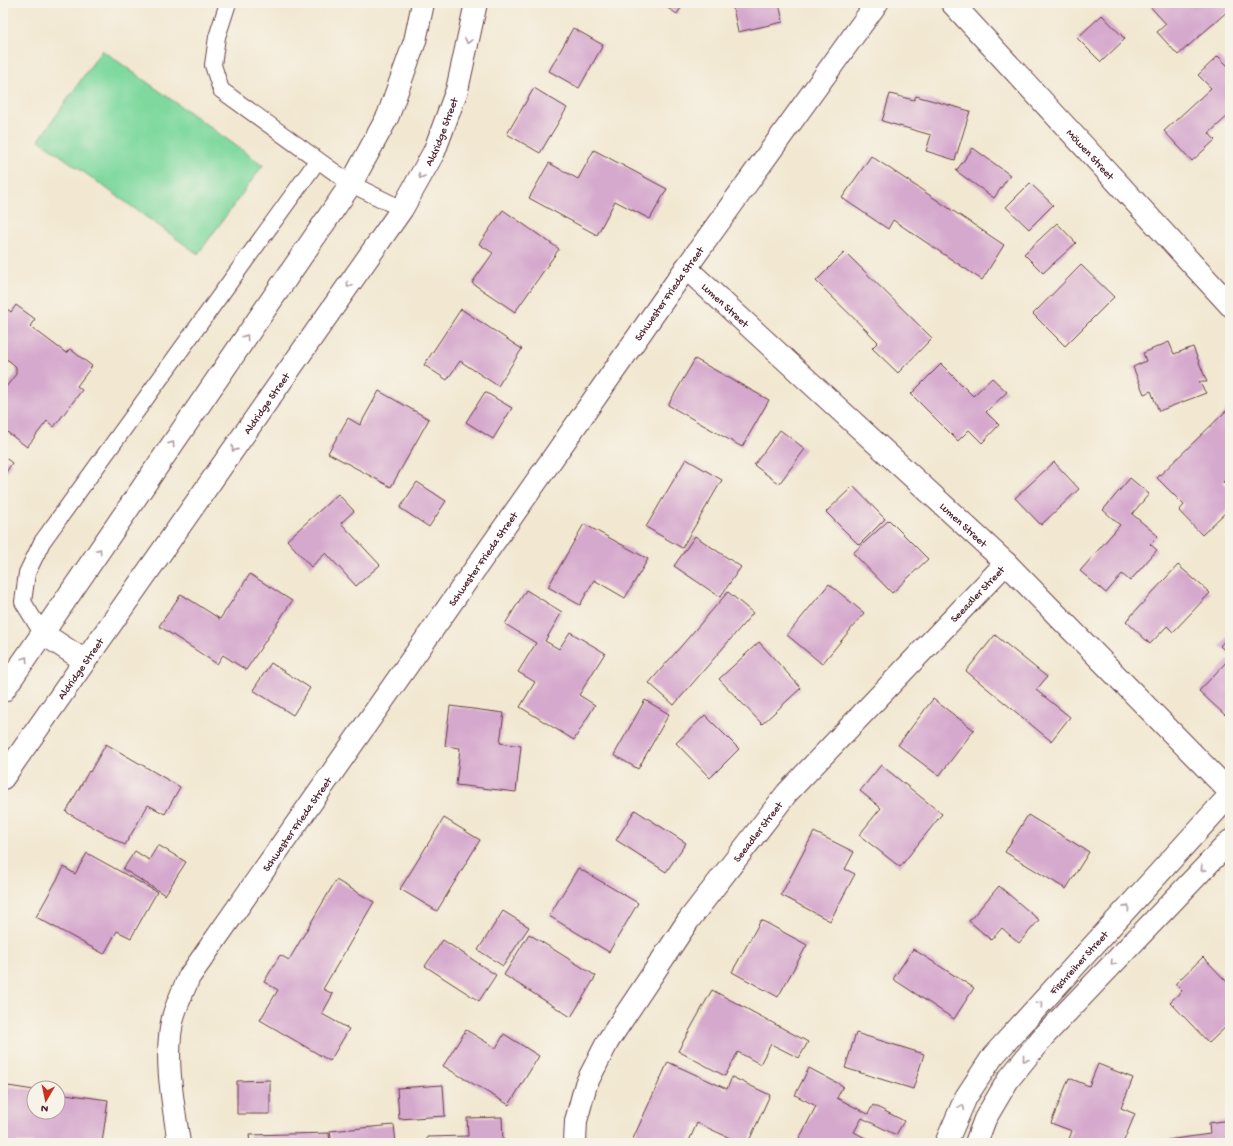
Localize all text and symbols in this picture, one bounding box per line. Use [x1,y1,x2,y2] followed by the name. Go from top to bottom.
[464,38,472,44] one-way arrow
[423,95,462,168] street label: Aldridge Street
[1063,127,1117,184] street label: Möwen Street
[418,172,425,180] one-way arrow
[633,244,708,344] street label: Schwester Frieda Street
[346,281,354,288] one-way arrow
[698,281,752,332] street label: Lumen Street
[241,334,249,341] one-way arrow
[242,370,294,437] street label: Aldridge Street
[167,441,175,448] one-way arrow
[232,444,239,451] one-way arrow
[936,501,990,551] street label: Lumen Street
[447,509,522,609] street label: Schwester Frieda Street
[94,549,101,556] one-way arrow
[949,563,1009,626] street label: Seeadler Street
[56,635,108,702] street label: Aldridge Street
[20,656,27,663] one-way arrow
[261,775,336,874] street label: Schwester Frieda Street
[732,799,787,865] street label: Seeadler Street
[1200,864,1208,872] one-way arrow
[1123,905,1130,913] one-way arrow
[1047,928,1112,998] street label: Fischreiher Street
[1111,958,1118,966] one-way arrow
[1035,1002,1042,1009] one-way arrow
[1023,1054,1030,1061] one-way arrow
[26,1080,66,1120] north arrow
[40,1101,49,1114] text: N
[957,1104,965,1112] one-way arrow

